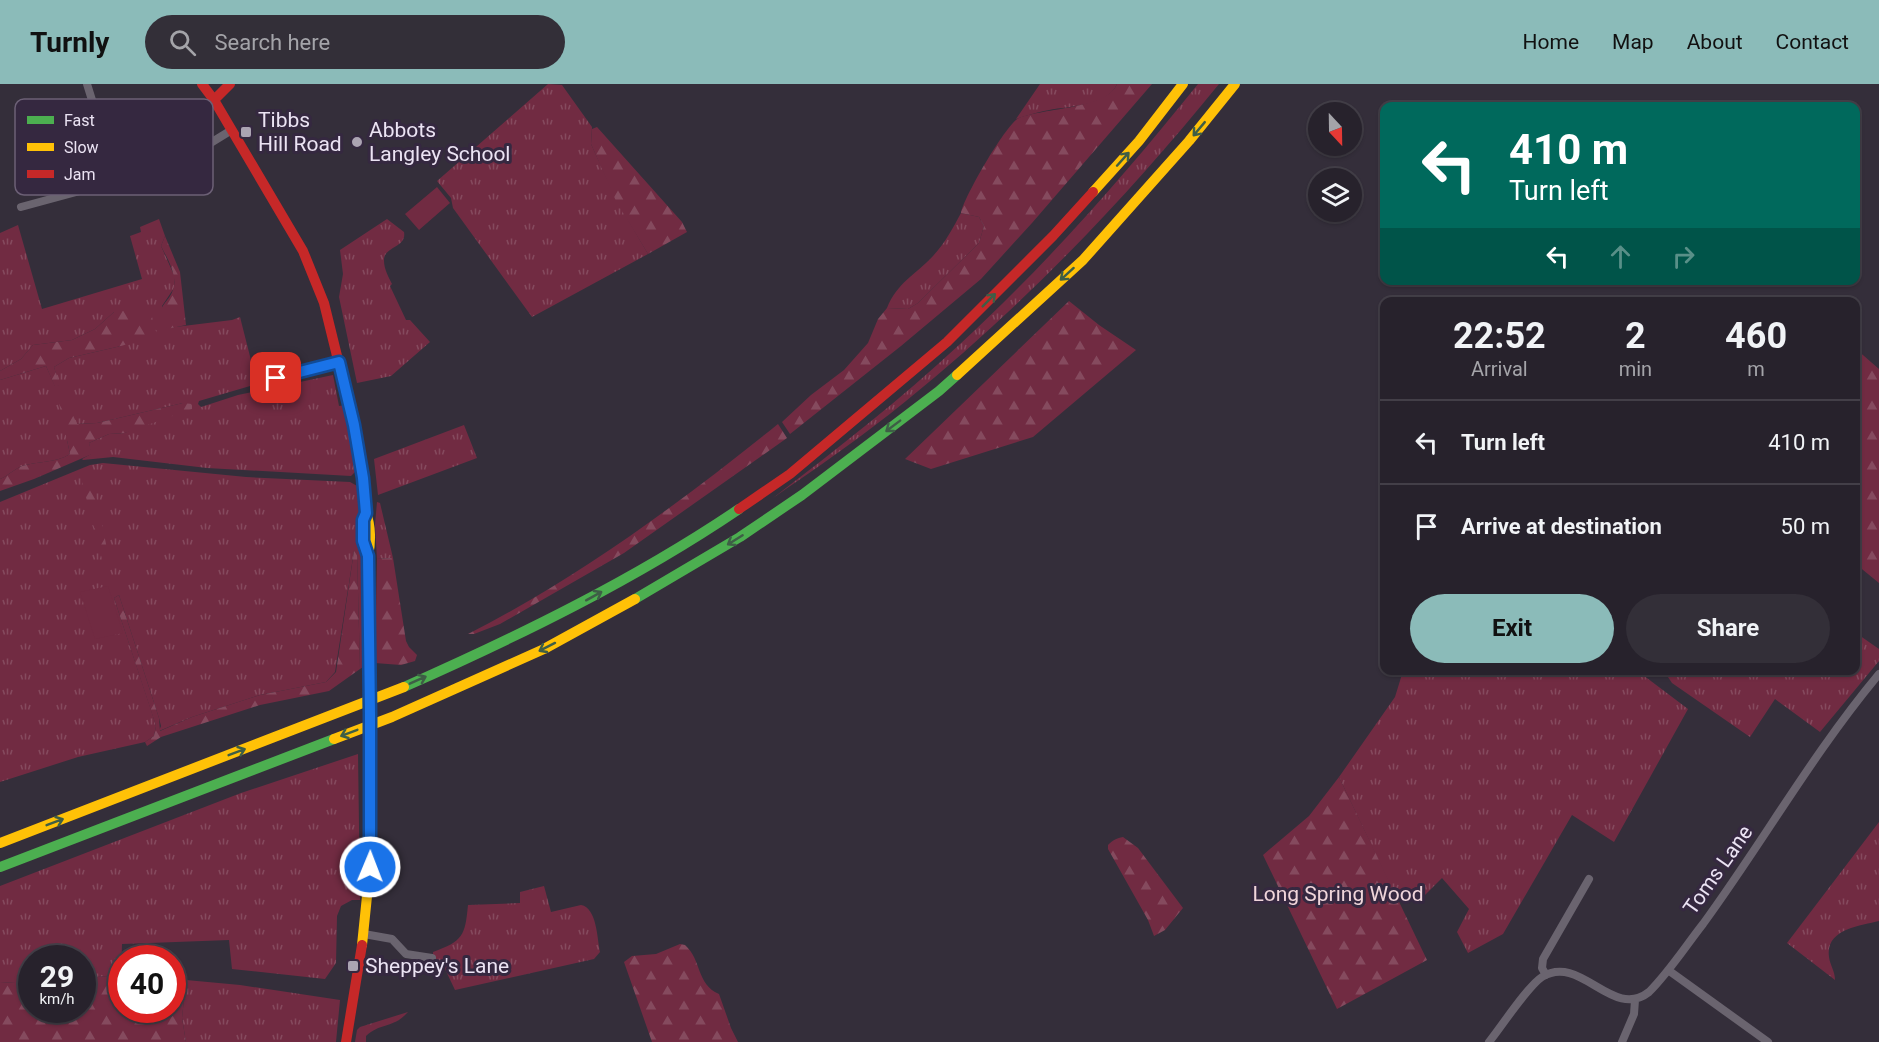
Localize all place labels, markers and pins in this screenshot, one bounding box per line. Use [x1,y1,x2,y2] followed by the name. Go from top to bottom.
[258,108,342,156] place label: Tibbs Hill Road
[369,118,510,166] place label: Abbots Langley School
[239,125,253,139] marker: Tibbs Hill Road
[350,135,364,149] marker: Abbots Langley School
[250,352,301,403] pin
[365,954,509,978] place label: Sheppey's Lane
[346,959,360,973] marker: Sheppey's Lane

